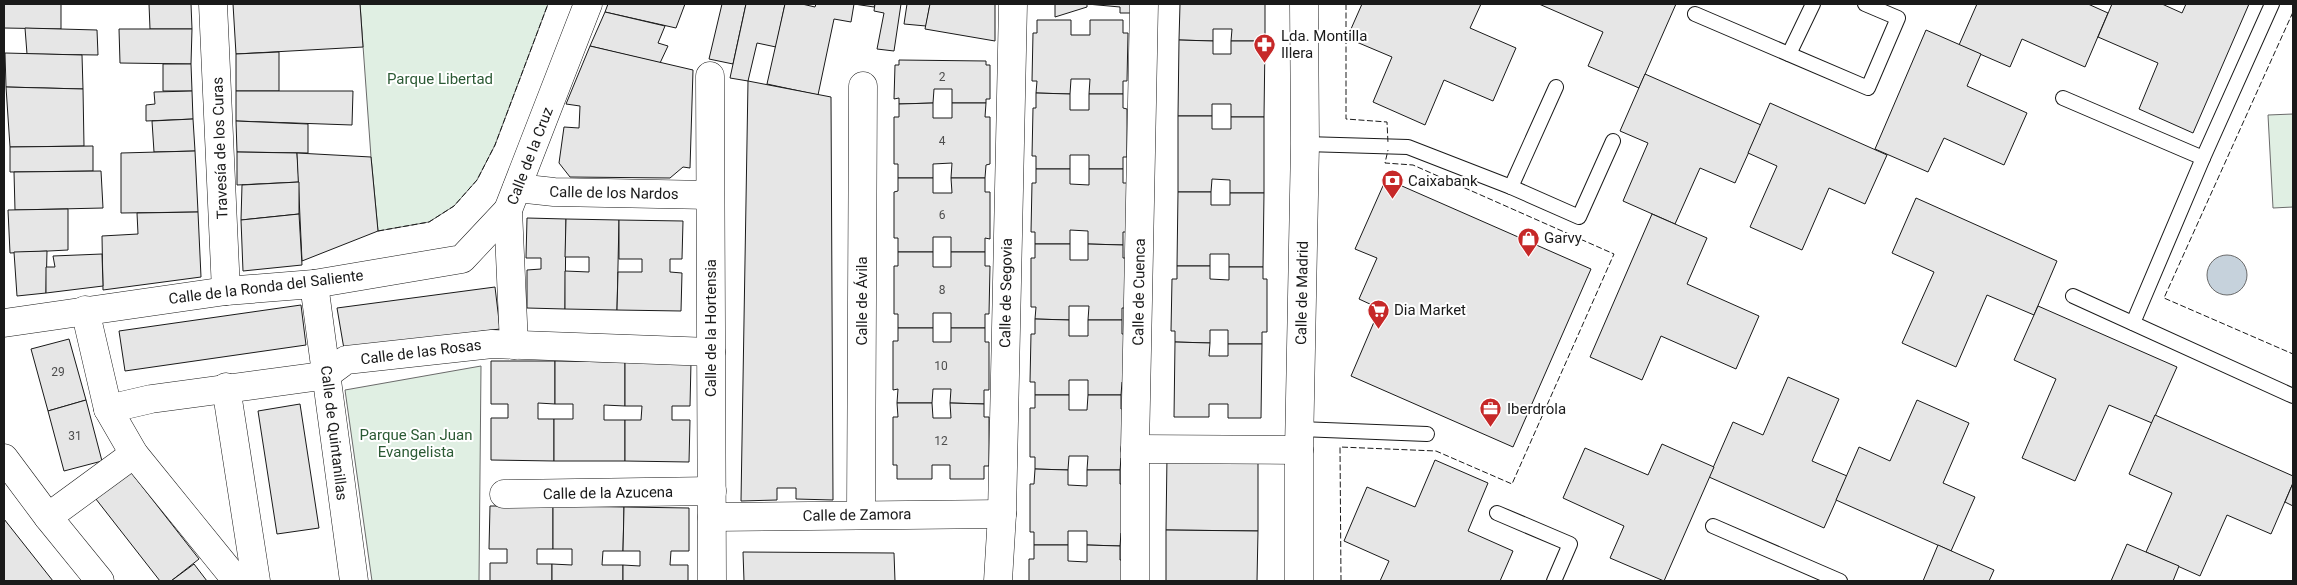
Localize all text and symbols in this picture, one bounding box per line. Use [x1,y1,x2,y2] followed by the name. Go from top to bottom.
[1281,27,1367,62] place label: Lda. Montilla Illera
[1253,33,1277,64] pharmacy icon: Lda. Montilla Illera
[387,70,493,88] park label: Parque Libertad
[939,70,946,84] house number: 2
[209,77,231,219] street label: Travesía de los Curas
[503,105,557,207] street label: Calle de la Cruz
[939,134,946,148] house number: 4
[1380,169,1404,200] bank icon: Caixabank
[1408,172,1478,190] place label: Caixabank
[549,183,679,203] street label: Calle de los Nardos
[939,208,946,222] house number: 6
[1516,226,1540,257] shop icon: Garvy
[1544,229,1582,247] place label: Garvy
[996,238,1016,348] street label: Calle de Segovia
[1129,238,1149,346] street label: Calle de Cuenca
[1292,241,1312,345] street label: Calle de Madrid
[853,256,871,346] street label: Calle de Ávila
[702,259,720,397] street label: Calle de la Hortensia
[168,266,365,308] street label: Calle de la Ronda del Saliente
[939,283,946,297] house number: 8
[1366,298,1390,329] supermarket icon: Dia Market
[1394,301,1466,319] place label: Dia Market
[359,336,483,368] street label: Calle de las Rosas
[934,359,948,373] house number: 10
[51,365,65,379] house number: 29
[317,365,351,501] street label: Calle de Quintanillas
[1479,397,1503,428] office icon: Iberdrola
[1507,400,1566,418] place label: Iberdrola
[359,426,473,461] park label: Parque San Juan Evangelista
[68,429,82,443] house number: 31
[934,434,948,448] house number: 12
[543,483,673,503] street label: Calle de la Azucena
[802,505,912,525] street label: Calle de Zamora

